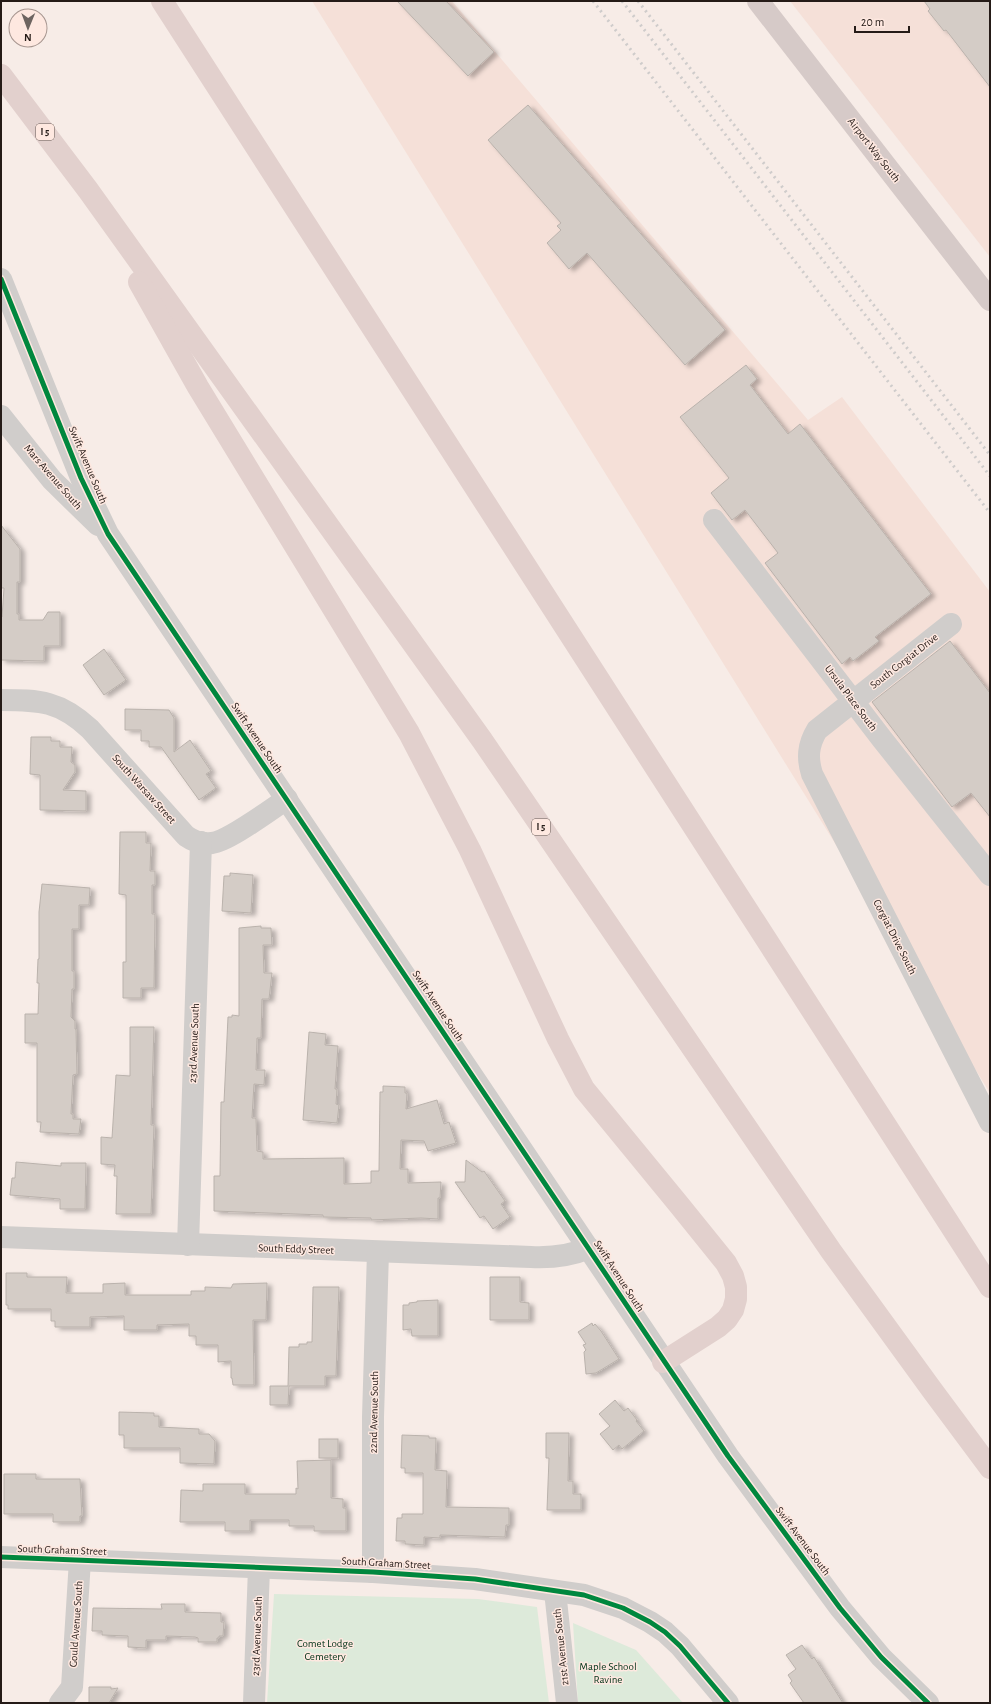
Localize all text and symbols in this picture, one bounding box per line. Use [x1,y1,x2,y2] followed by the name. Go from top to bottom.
[8,8,48,48] north arrow
[855,8,909,34] scale bar
[861,16,884,28] text: 20 m
[24,32,32,43] text: N
[846,116,902,184] street label: Airport Way South
[36,124,54,140] road number: I 5
[67,425,109,505] street label: Swift Avenue South
[22,442,84,512] street label: Mars Avenue South
[868,631,940,691] street label: South Corgiat Drive
[823,663,879,733] street label: Ursula Place South
[229,701,285,775] street label: Swift Avenue South
[110,752,178,826] street label: South Warsaw Street
[532,819,550,835] road number: I 5
[871,898,919,976] street label: Corgiat Drive South
[410,969,466,1043] street label: Swift Avenue South
[187,1003,201,1083] street label: 23rd Avenue South
[592,1238,646,1314] street label: Swift Avenue South
[258,1242,335,1256] street label: South Eddy Street
[368,1371,380,1453] street label: 22nd Avenue South
[774,1505,832,1577] street label: Swift Avenue South
[17,1543,107,1557] street label: South Graham Street
[341,1555,431,1571] street label: South Graham Street
[67,1580,85,1668] street label: Gould Avenue South
[250,1596,264,1676] street label: 23rd Avenue South
[551,1608,571,1686] street label: 21st Avenue South
[297,1638,353,1662] park label: Comet Lodge Cemetery
[579,1661,637,1685] park label: Maple School Ravine

